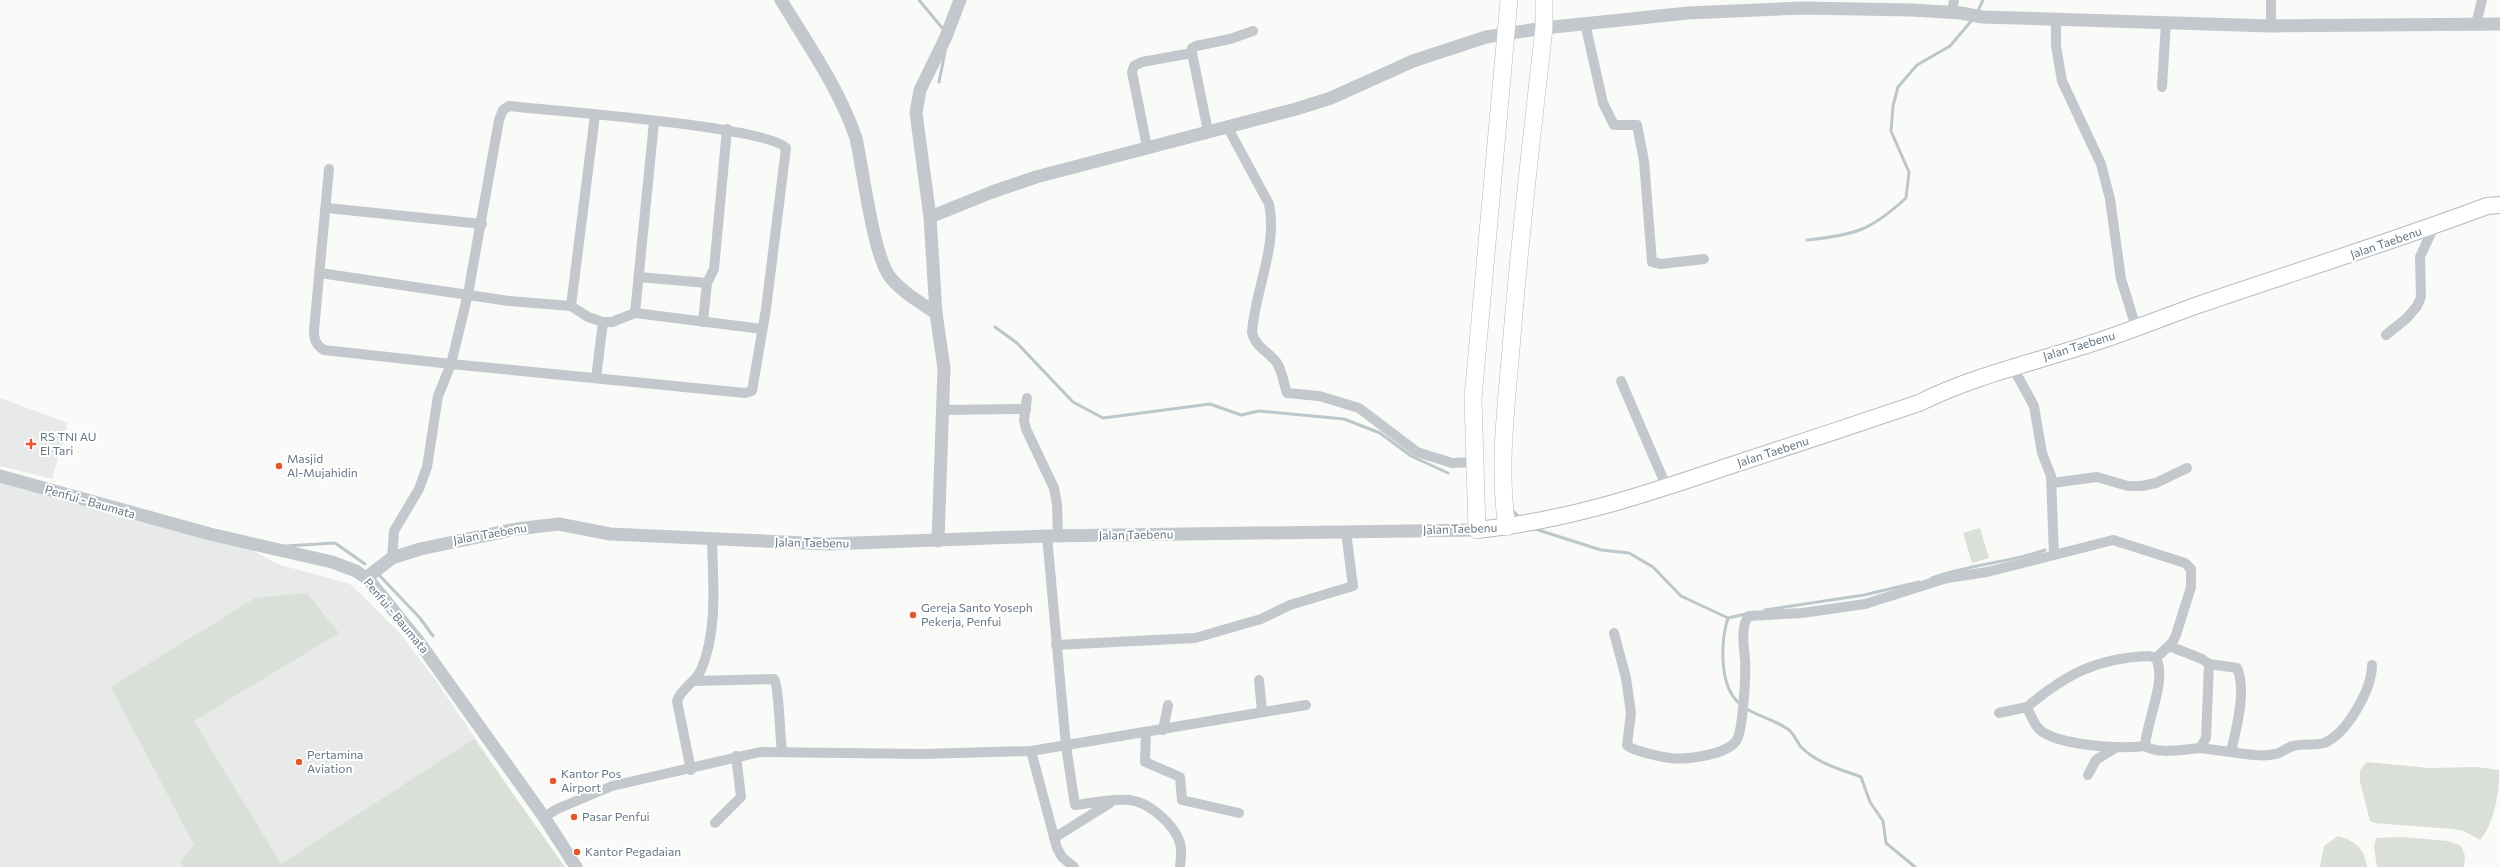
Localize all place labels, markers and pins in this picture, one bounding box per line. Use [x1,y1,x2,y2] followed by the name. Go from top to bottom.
[40,429,96,457] place label: RS TNI AU El Tari
[25,438,37,450] marker: RS TNI AU El Tari
[287,451,358,479] place label: Masjid Al-Mujahidin
[274,461,284,471] marker: Masjid Al-Mujahidin
[921,600,1033,628] place label: Gereja Santo Yoseph Pekerja, Penfui
[908,610,918,620] marker: Gereja Santo Yoseph Pekerja, Penfui
[307,747,363,775] place label: Pertamina Aviation
[294,757,304,767] marker: Pertamina Aviation
[561,766,621,794] place label: Kantor Pos Airport
[548,776,558,786] marker: Kantor Pos Airport
[582,809,650,823] place label: Pasar Penfui
[569,812,579,822] marker: Pasar Penfui
[585,844,681,858] place label: Kantor Pegadaian
[572,847,582,857] marker: Kantor Pegadaian

